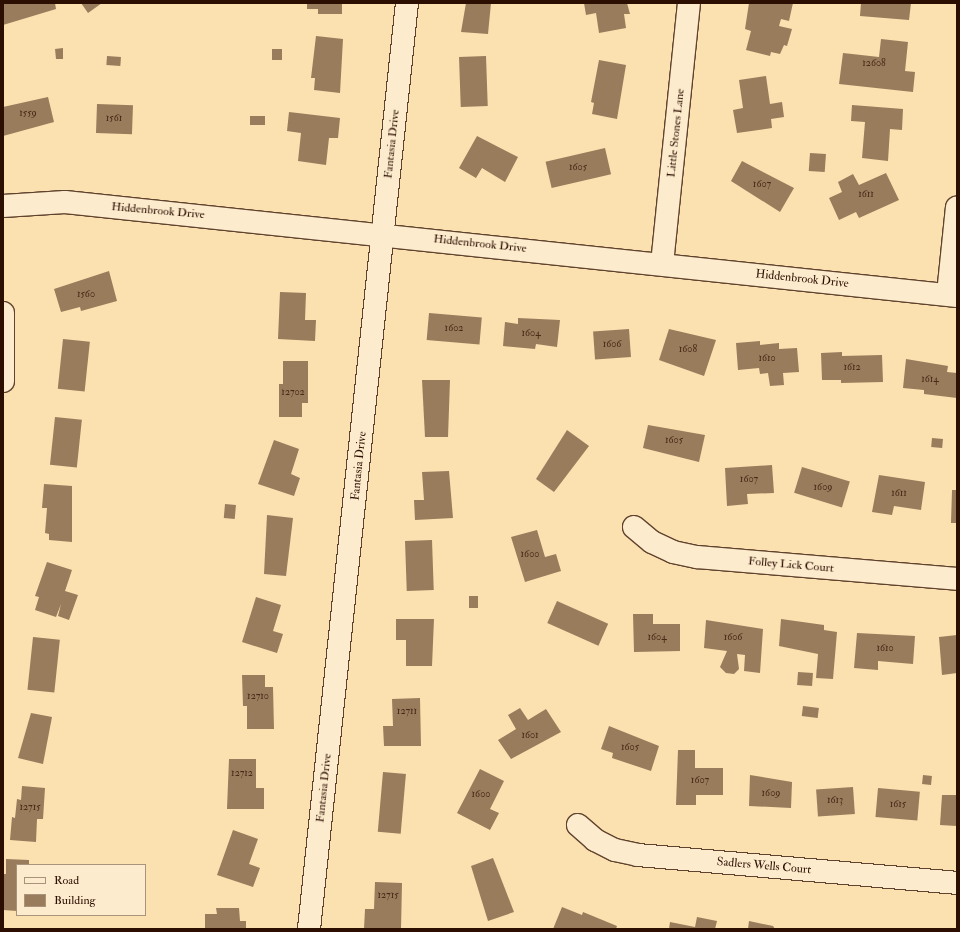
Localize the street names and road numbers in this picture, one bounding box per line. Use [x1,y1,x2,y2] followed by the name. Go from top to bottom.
[664,88,688,178] street label: Little Stones Lane
[381,109,403,179] street label: Fantasia Drive
[111,200,205,222] street label: Hiddenbrook Drive
[433,232,527,256] street label: Hiddenbrook Drive
[755,267,849,291] street label: Hiddenbrook Drive
[348,431,370,501] street label: Fantasia Drive
[748,554,834,576] street label: Folley Lick Court
[313,753,335,823] street label: Fantasia Drive
[716,855,812,877] street label: Sadlers Wells Court

